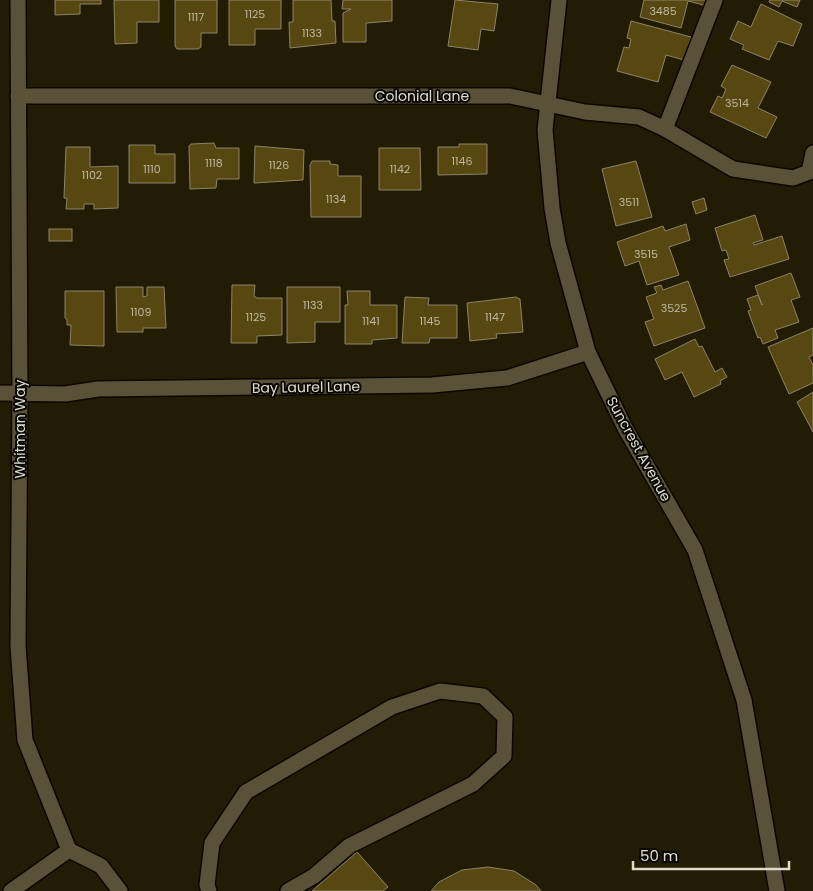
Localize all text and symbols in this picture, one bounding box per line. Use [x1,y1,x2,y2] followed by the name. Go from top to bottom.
[649,3,677,19] house number: 3485
[245,6,265,22] house number: 1125
[188,9,204,25] house number: 1117
[302,25,322,41] house number: 1133
[375,86,470,106] street label: Colonial Lane
[725,95,749,111] house number: 3514
[452,153,472,169] house number: 1146
[205,155,223,171] house number: 1118
[269,157,289,173] house number: 1126
[143,161,161,177] house number: 1110
[390,161,410,177] house number: 1142
[82,167,102,183] house number: 1102
[326,191,346,207] house number: 1134
[619,194,639,210] house number: 3511
[634,246,658,262] house number: 3515
[303,297,323,313] house number: 1133
[661,300,687,316] house number: 3525
[131,304,152,320] house number: 1109
[246,309,266,325] house number: 1125
[485,309,505,325] house number: 1147
[362,313,380,329] house number: 1141
[420,313,441,329] house number: 1145
[252,376,361,398] street label: Bay Laurel Lane
[10,380,30,478] street label: Whitman Way
[602,393,676,505] street label: Suncrest Avenue
[633,838,789,870] scale bar
[640,845,678,866] text: 50 m

